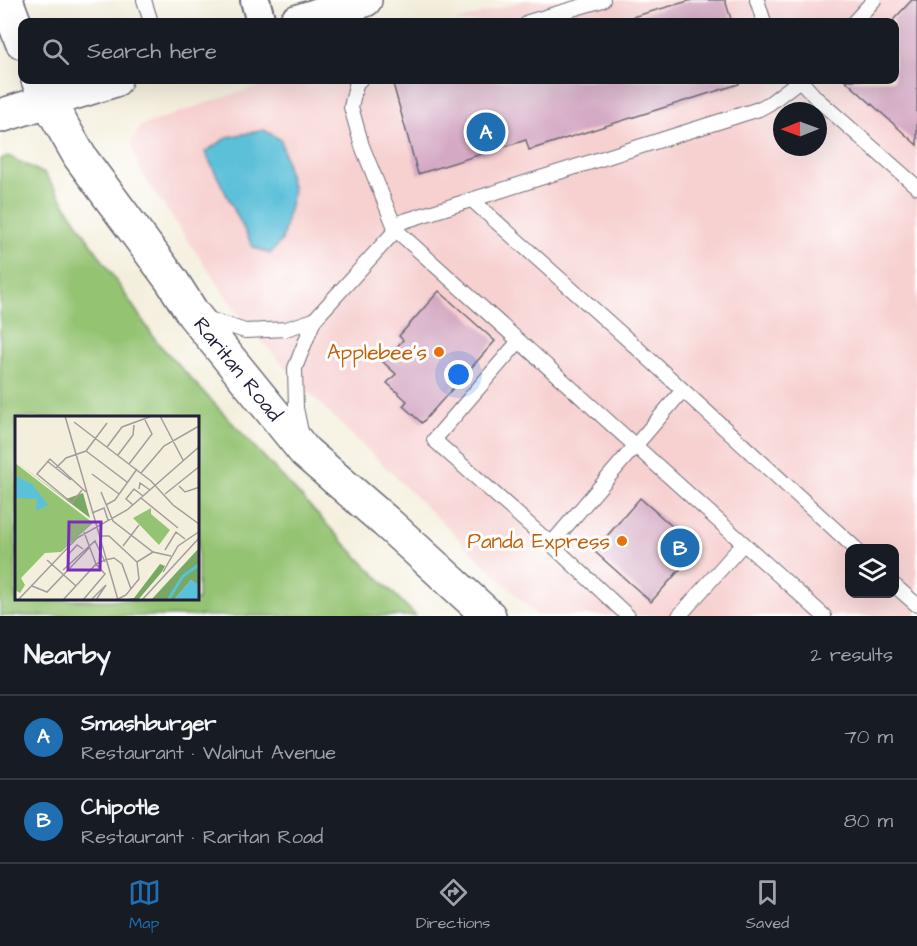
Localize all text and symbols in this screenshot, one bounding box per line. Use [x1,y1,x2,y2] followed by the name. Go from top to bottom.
[18,18,899,84] search box
[39,35,72,68] icon: search
[87,36,217,67] text: Search here
[773,102,827,156] north arrow
[466,110,506,154] pin: A
[186,311,289,428] street label: Raritan Road
[327,338,427,368] place label: Applebee's
[432,345,446,359] marker: Applebee's
[444,360,473,389] your location
[15,416,200,601] inset map
[660,526,700,570] pin: B
[468,527,610,557] place label: Panda Express
[615,534,629,548] marker: Panda Express
[845,544,899,598] map controls
[845,544,899,598] button: layers
[24,637,111,673] text: Nearby
[810,641,893,669] text: 2 results
[81,708,216,739] text: Smashburger
[37,723,50,751] text: A
[845,723,893,751] text: 70 m
[81,739,336,767] text: Restaurant · Walnut Avenue
[81,792,160,823] text: Chipotle
[36,807,51,835] text: B
[844,807,893,835] text: 80 m
[81,823,323,851] text: Restaurant · Raritan Road
[128,876,161,934] tab: Map
[416,876,490,934] tab: Directions
[746,876,789,934] tab: Saved

